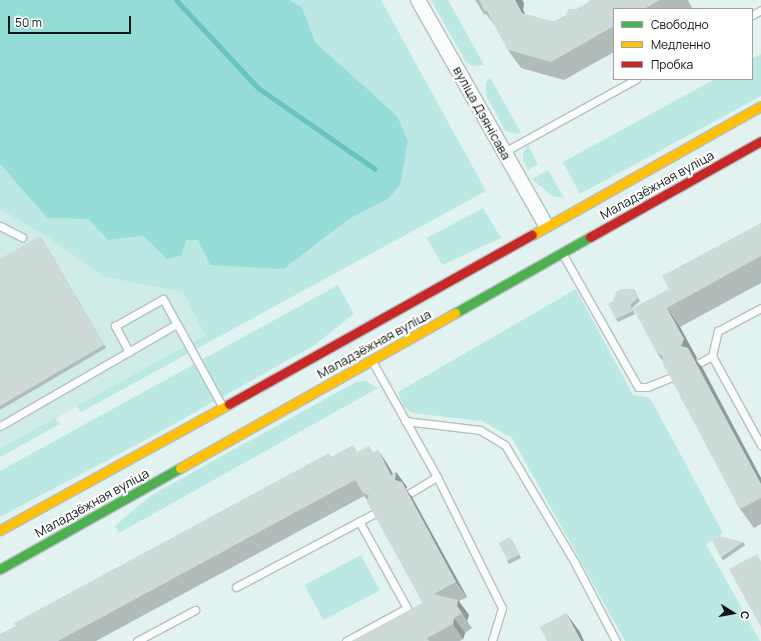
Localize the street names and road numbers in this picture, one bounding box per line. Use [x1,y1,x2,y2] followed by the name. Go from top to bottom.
[450,63,514,163] street label: вуліца Дзянісава
[597,147,717,223] street label: Маладзёжная вуліца
[314,306,434,382] street label: Маладзёжная вуліца
[32,465,152,541] street label: Маладзёжная вуліца

